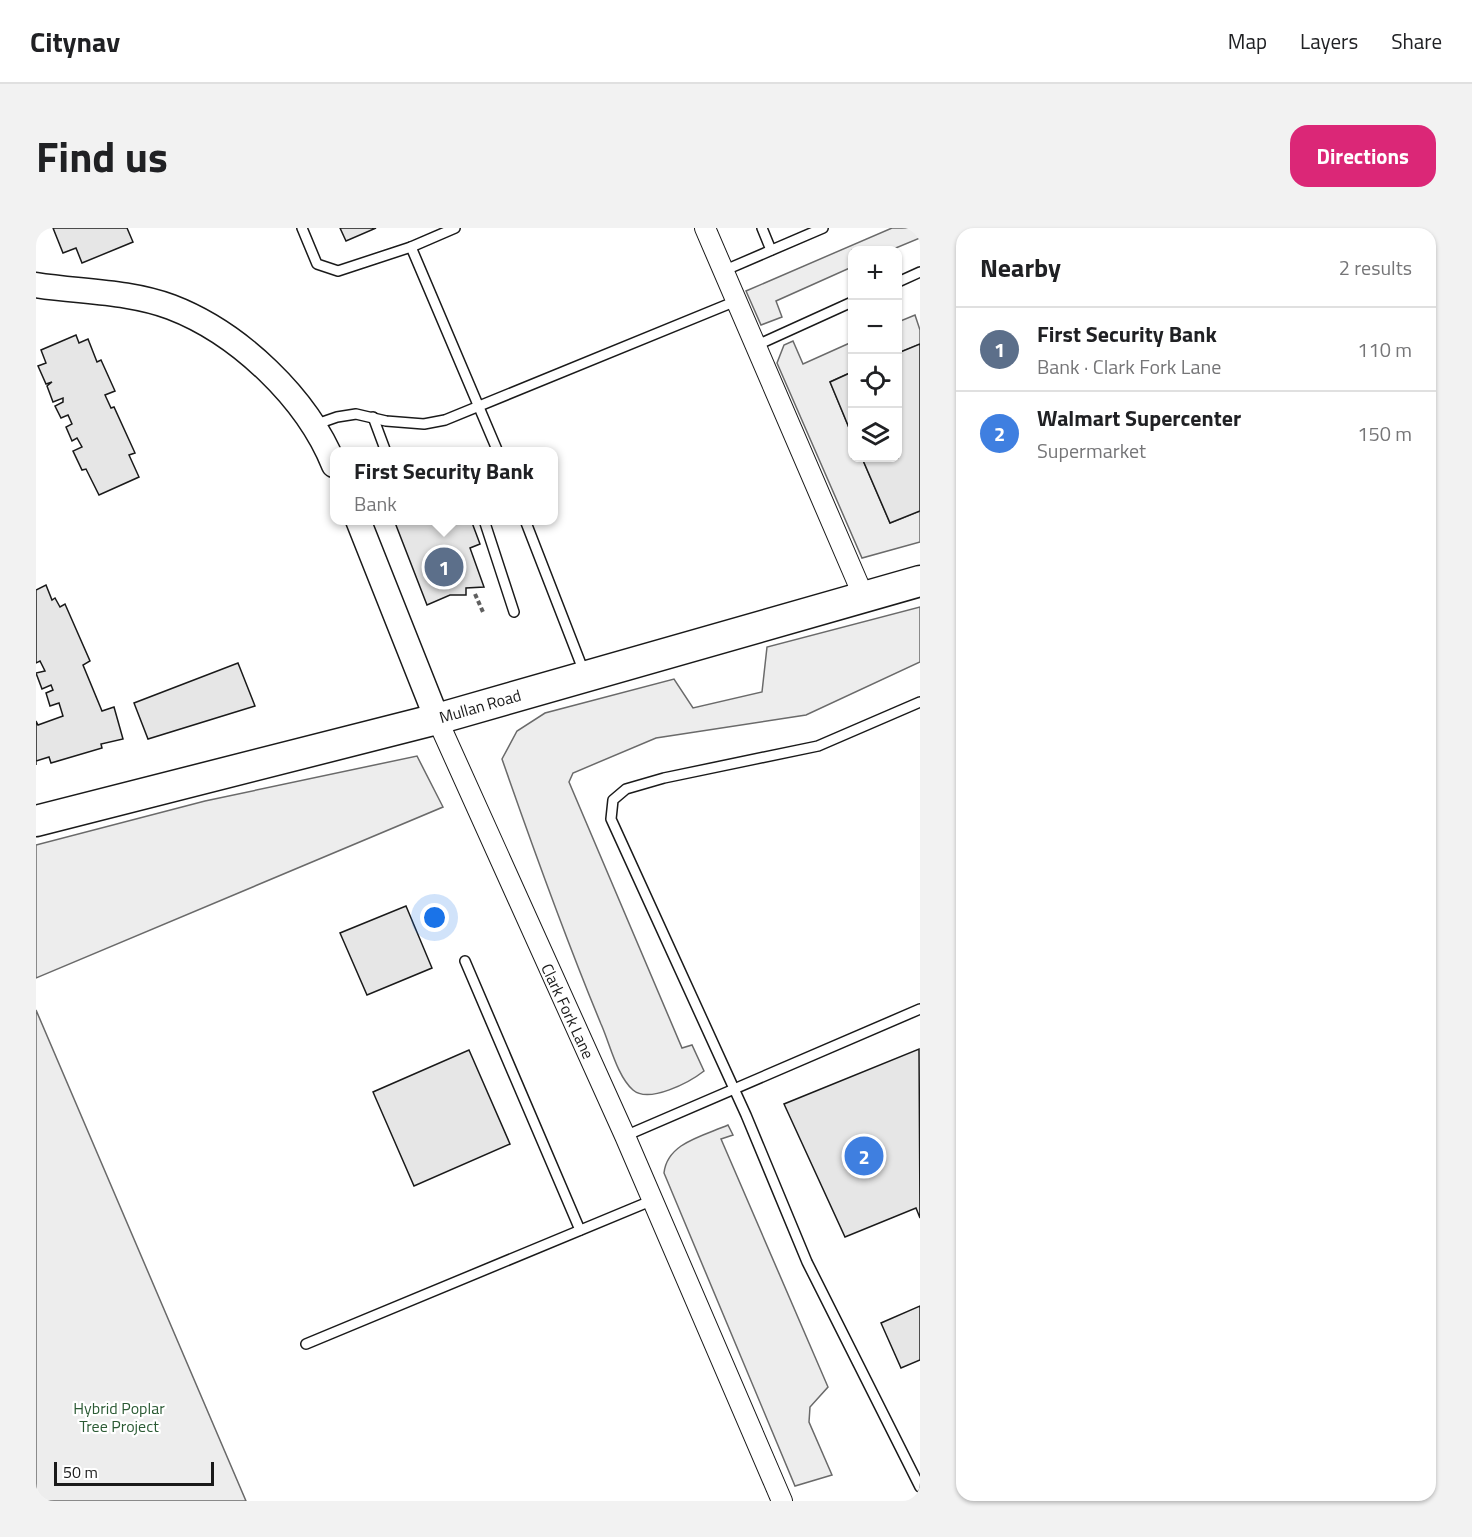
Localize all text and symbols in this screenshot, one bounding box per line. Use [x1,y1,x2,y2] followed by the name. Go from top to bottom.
[30,20,120,63] text: Citynav
[1228,25,1267,57] text: Map
[1300,25,1358,57] text: Layers
[1391,25,1442,57] text: Share
[36,124,168,188] text: Find us
[1290,125,1436,187] button: Directions
[848,246,902,462] map controls
[848,246,902,300] button: +
[980,248,1061,287] text: Nearby
[1339,252,1412,283] text: 2 results
[848,300,902,354] button: −
[1037,317,1217,351] text: First Security Bank
[994,334,1005,365] text: 1
[1357,334,1412,365] text: 110 m
[1037,351,1221,382] text: Bank · Clark Fork Lane
[848,354,902,408] button: locate
[1037,401,1241,435] text: Walmart Supercenter
[848,408,902,462] button: layers
[994,418,1005,449] text: 2
[1357,418,1412,449] text: 150 m
[1037,435,1146,466] text: Supermarket
[330,447,558,525] popup
[354,454,534,488] text: First Security Bank
[354,488,397,519] text: Bank
[424,544,464,590] pin: 1
[436,683,524,729] street label: Mullan Road
[420,903,449,932] your location
[535,959,601,1063] street label: Clark Fork Lane
[844,1134,884,1178] pin: 2
[73,1396,165,1438] park label: Hybrid Poplar Tree Project
[54,1459,214,1486] scale bar
[63,1460,98,1484] text: 50 m

